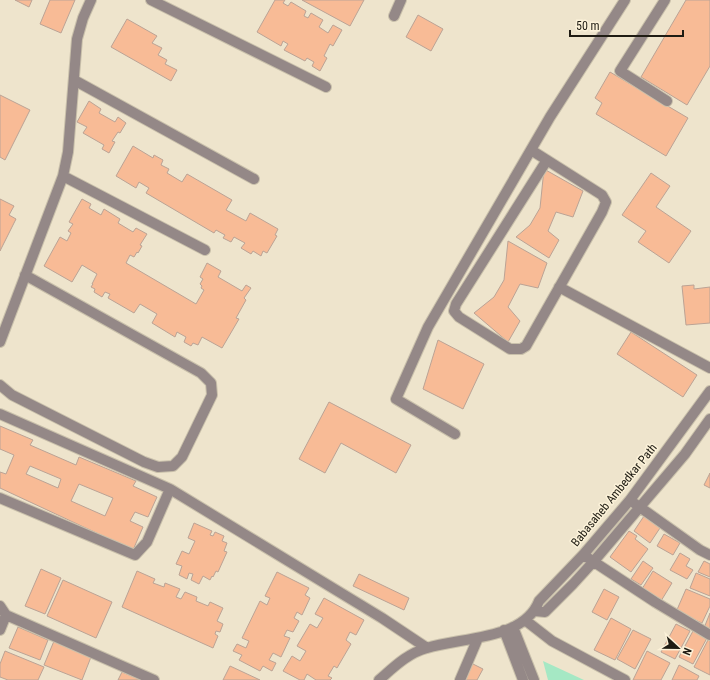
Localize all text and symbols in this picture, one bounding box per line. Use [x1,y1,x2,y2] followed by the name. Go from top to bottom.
[570,12,683,38] scale bar
[576,19,600,33] text: 50 m
[568,441,660,549] street label: Babasaheb Ambedkar Path
[658,628,698,668] north arrow
[679,646,694,657] text: N

